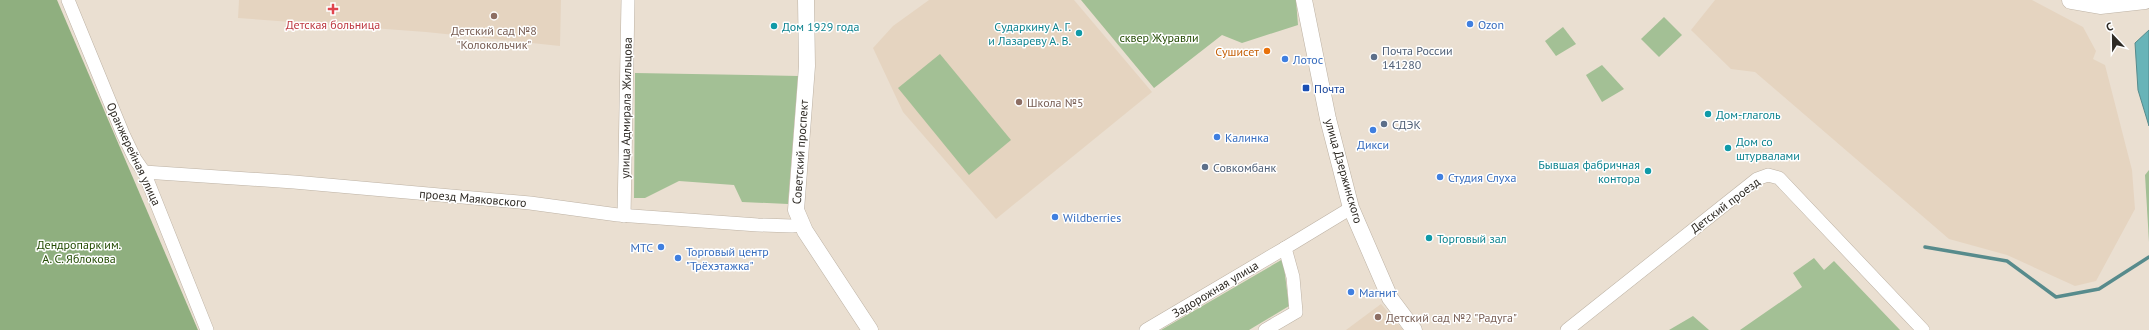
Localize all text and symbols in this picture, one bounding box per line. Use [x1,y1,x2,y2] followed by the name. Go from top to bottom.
[327,3,339,15] marker: Детская больница
[489,11,499,21] marker: Детский сад №8 "Колокольчик"
[2093,16,2133,56] north arrow
[286,17,380,32] place label: Детская больница
[1478,17,1504,32] place label: Ozon
[782,19,860,34] place label: Дом 1929 года
[988,19,1071,48] place label: Сударкину А. Г. и Лазареву А. В.
[1465,19,1475,29] marker: Ozon
[2104,19,2115,34] text: С
[769,21,779,31] marker: Дом 1929 года
[451,23,537,52] place label: Детский сад №8 "Колокольчик"
[1074,28,1084,38] marker: Сударкину А. Г. и Лазареву А. В.
[1119,30,1199,45] park label: сквер Журавли
[617,37,635,179] street label: улица Адмирала Жильцова
[1382,43,1453,72] place label: Почта России 141280
[1215,44,1259,59] place label: Сушисет
[1262,46,1272,56] marker: Сушисет
[1292,52,1324,67] place label: Лотос
[1369,52,1379,62] marker: Почта России 141280
[1280,54,1290,64] marker: Лотос
[1314,81,1345,96] place label: Почта
[1301,83,1311,93] marker: Почта
[1027,95,1084,110] place label: Школа №5
[1014,97,1024,107] marker: Школа №5
[789,99,811,205] street label: Советский проспект
[104,100,164,208] street label: Оранжерейная улица
[1716,107,1781,122] place label: Дом-глаголь
[1703,109,1713,119] marker: Дом-глаголь
[1322,117,1366,225] street label: улица Дзержинского
[1392,117,1421,132] place label: СДЭК
[1379,119,1389,129] marker: СДЭК
[1368,125,1378,135] marker: Дикси
[1225,130,1269,145] place label: Калинка
[1212,132,1222,142] marker: Калинка
[1736,134,1800,163] place label: Дом со штурвалами
[1357,137,1389,152] place label: Дикси
[1723,143,1733,153] marker: Дом со штурвалами
[1538,157,1640,186] place label: Бывшая фабричная контора
[1213,160,1276,175] place label: Совкомбанк
[1200,162,1210,172] marker: Совкомбанк
[1643,166,1653,176] marker: Бывшая фабричная контора
[1448,170,1516,185] place label: Студия Слуха
[1435,172,1445,182] marker: Студия Слуха
[1687,174,1763,236] street label: Детский проезд
[419,186,527,210] street label: проезд Маяковского
[1063,210,1121,225] place label: Wildberries
[1050,212,1060,222] marker: Wildberries
[1437,231,1507,246] place label: Торговый зал
[1424,233,1434,243] marker: Торговый зал
[37,237,121,266] park label: Дендропарк им. А. С. Яблокова
[631,240,653,255] place label: МТС
[656,242,666,252] marker: МТС
[686,244,769,273] place label: Торговый центр "Трёхэтажка"
[673,253,683,263] marker: Торговый центр "Трёхэтажка"
[1169,257,1261,321] street label: Задорожная улица
[1359,285,1397,300] place label: Магнит
[1346,287,1356,297] marker: Магнит
[1386,310,1517,325] place label: Детский сад №2 "Радуга"
[1373,312,1383,322] marker: Детский сад №2 "Радуга"

